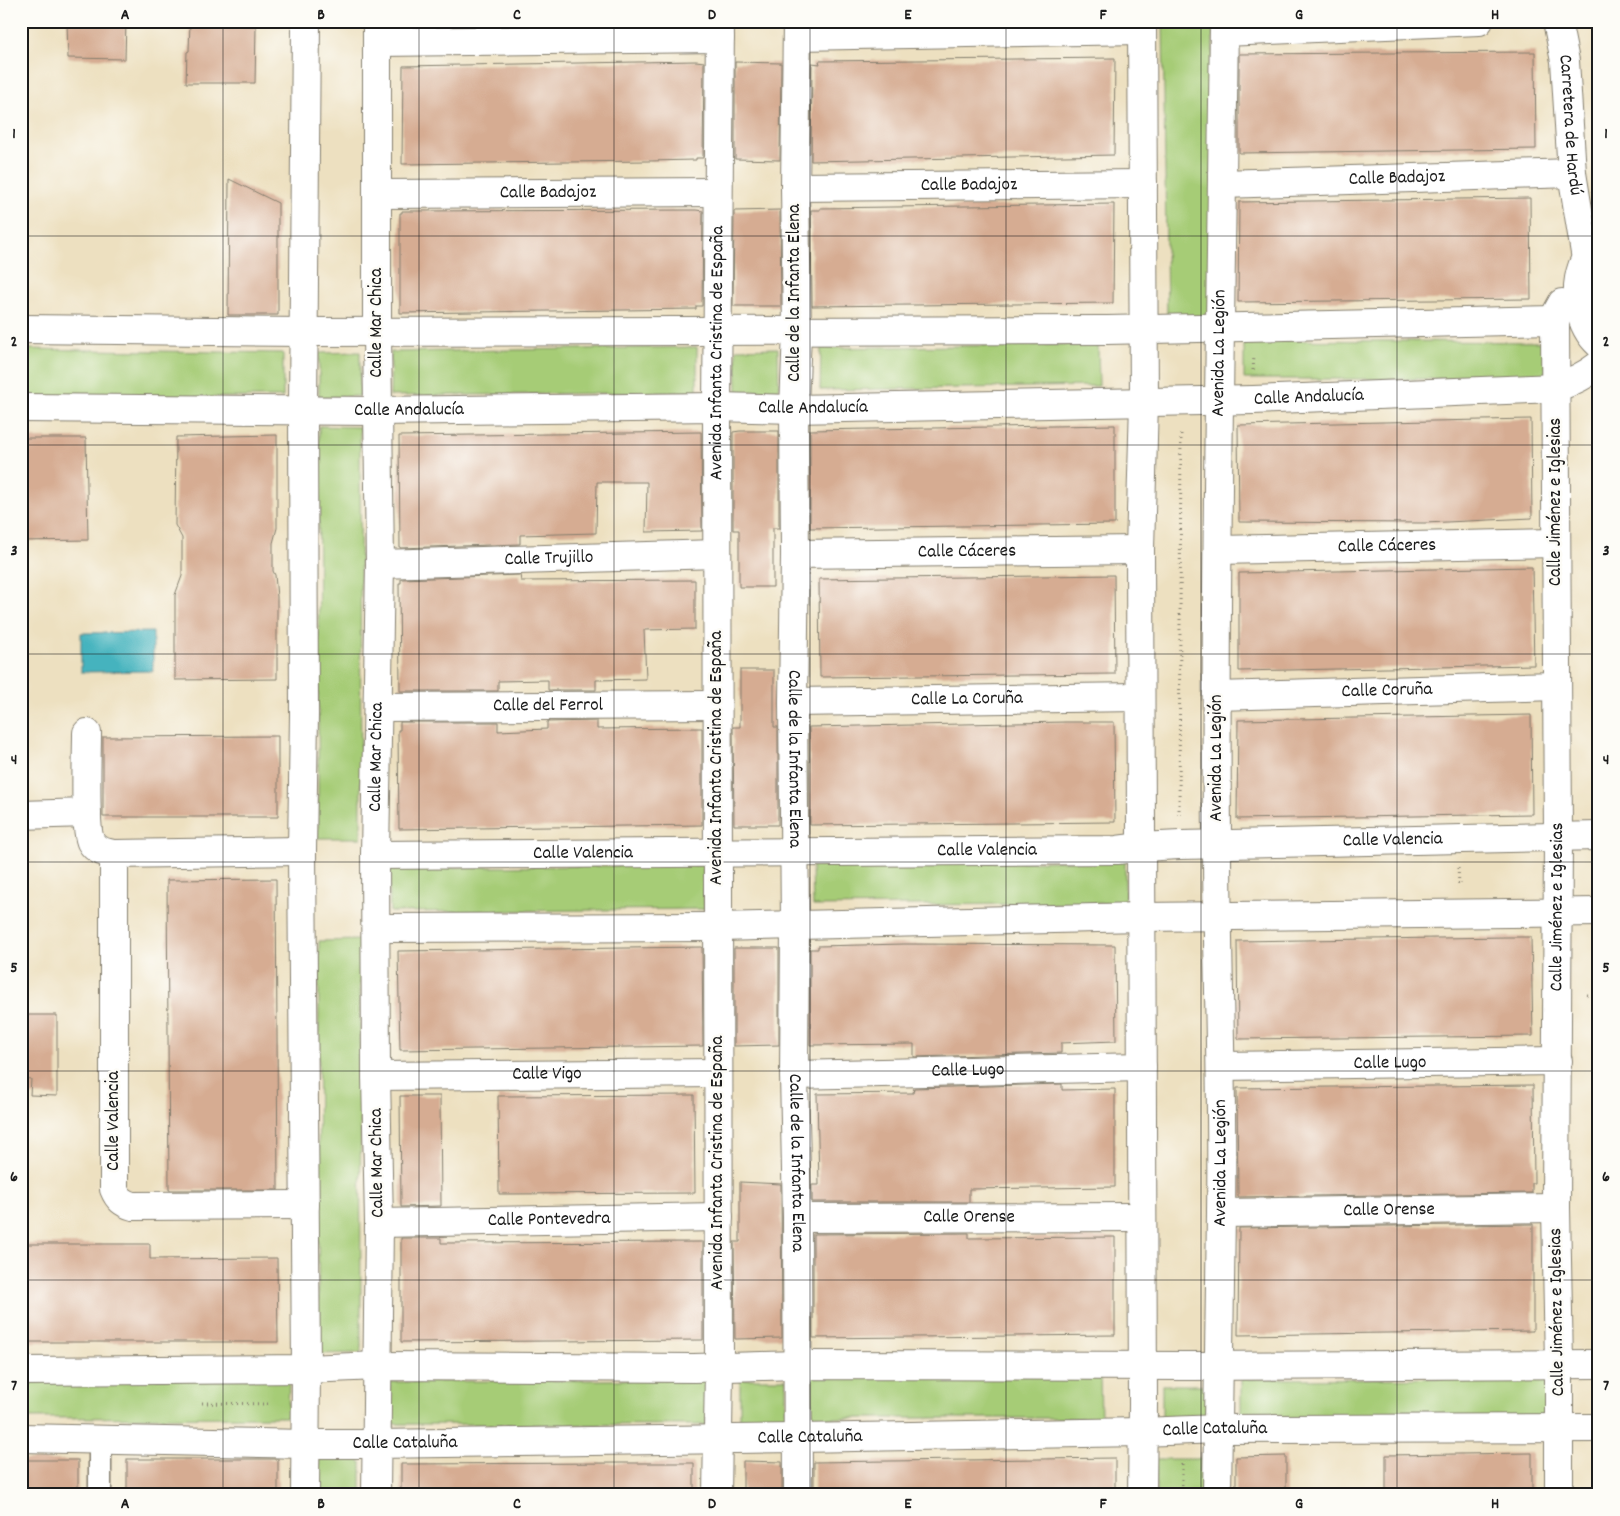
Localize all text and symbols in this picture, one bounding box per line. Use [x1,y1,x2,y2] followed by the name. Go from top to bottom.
[121,4,130,27] text: A
[317,4,325,27] text: B
[513,4,521,27] text: C
[708,4,717,27] text: D
[904,4,912,27] text: E
[1099,4,1107,27] text: F
[1295,4,1303,27] text: G
[1491,4,1499,27] text: H
[1551,52,1589,197] street label: Carretera de Hardú
[12,123,16,146] text: 1
[1604,123,1608,146] text: 1
[1348,163,1446,194] street label: Calle Badajoz
[921,172,1017,199] street label: Calle Badajoz
[500,179,596,207] street label: Calle Badajoz
[782,203,809,382] street label: Calle de la Infanta Elena
[703,224,732,480] street label: Avenida Infanta Cristina de España
[364,267,391,378] street label: Calle Mar Chica
[1205,289,1234,417] street label: Avenida La Legión
[11,331,18,354] text: 2
[1603,331,1610,354] text: 2
[1253,382,1365,413] street label: Calle Andalucía
[758,394,869,423] street label: Calle Andalucía
[354,396,465,425] street label: Calle Andalucía
[1543,418,1570,586] street label: Calle Jiménez e Iglesias
[1337,532,1436,561] street label: Calle Cáceres
[918,538,1016,566] street label: Calle Cáceres
[10,540,18,563] text: 3
[1602,540,1610,563] text: 3
[504,544,594,574] street label: Calle Trujillo
[704,630,731,885] street label: Avenida Infanta Cristina de España
[779,670,808,849] street label: Calle de la Infanta Elena
[1341,676,1434,706] street label: Calle Coruña
[911,685,1024,714] street label: Calle La Coruña
[493,692,604,720] street label: Calle del Ferrol
[1204,694,1231,822] street label: Avenida La Legión
[362,701,391,812] street label: Calle Mar Chica
[11,749,17,772] text: 4
[1603,749,1609,772] text: 4
[1544,823,1572,992] street label: Calle Jiménez e Iglesias
[1342,826,1444,855] street label: Calle Valencia
[937,837,1038,865] street label: Calle Valencia
[533,840,634,867] street label: Calle Valencia
[10,957,18,980] text: 5
[1602,957,1610,980] text: 5
[705,1035,732,1290] street label: Avenida Infanta Cristina de España
[1353,1049,1427,1078] street label: Calle Lugo
[931,1057,1005,1085] street label: Calle Lugo
[512,1061,582,1088] street label: Calle Vigo
[101,1070,128,1171] street label: Calle Valencia
[780,1074,811,1253] street label: Calle de la Infanta Elena
[1207,1099,1235,1227] street label: Avenida La Legión
[364,1107,392,1218] street label: Calle Mar Chica
[10,1166,18,1189] text: 6
[1602,1166,1610,1189] text: 6
[1343,1196,1435,1225] street label: Calle Orense
[923,1204,1015,1231] street label: Calle Orense
[487,1205,612,1235] street label: Calle Pontevedra
[1543,1227,1573,1397] street label: Calle Jiménez e Iglesias
[11,1375,17,1398] text: 7
[1603,1375,1609,1398] text: 7
[1162,1415,1268,1445] street label: Calle Cataluña
[757,1423,864,1452] street label: Calle Cataluña
[353,1429,459,1458] street label: Calle Cataluña
[121,1493,130,1516] text: A
[317,1493,325,1516] text: B
[513,1493,521,1516] text: C
[708,1493,717,1516] text: D
[904,1493,912,1516] text: E
[1099,1493,1107,1516] text: F
[1295,1493,1303,1516] text: G
[1491,1493,1499,1516] text: H

